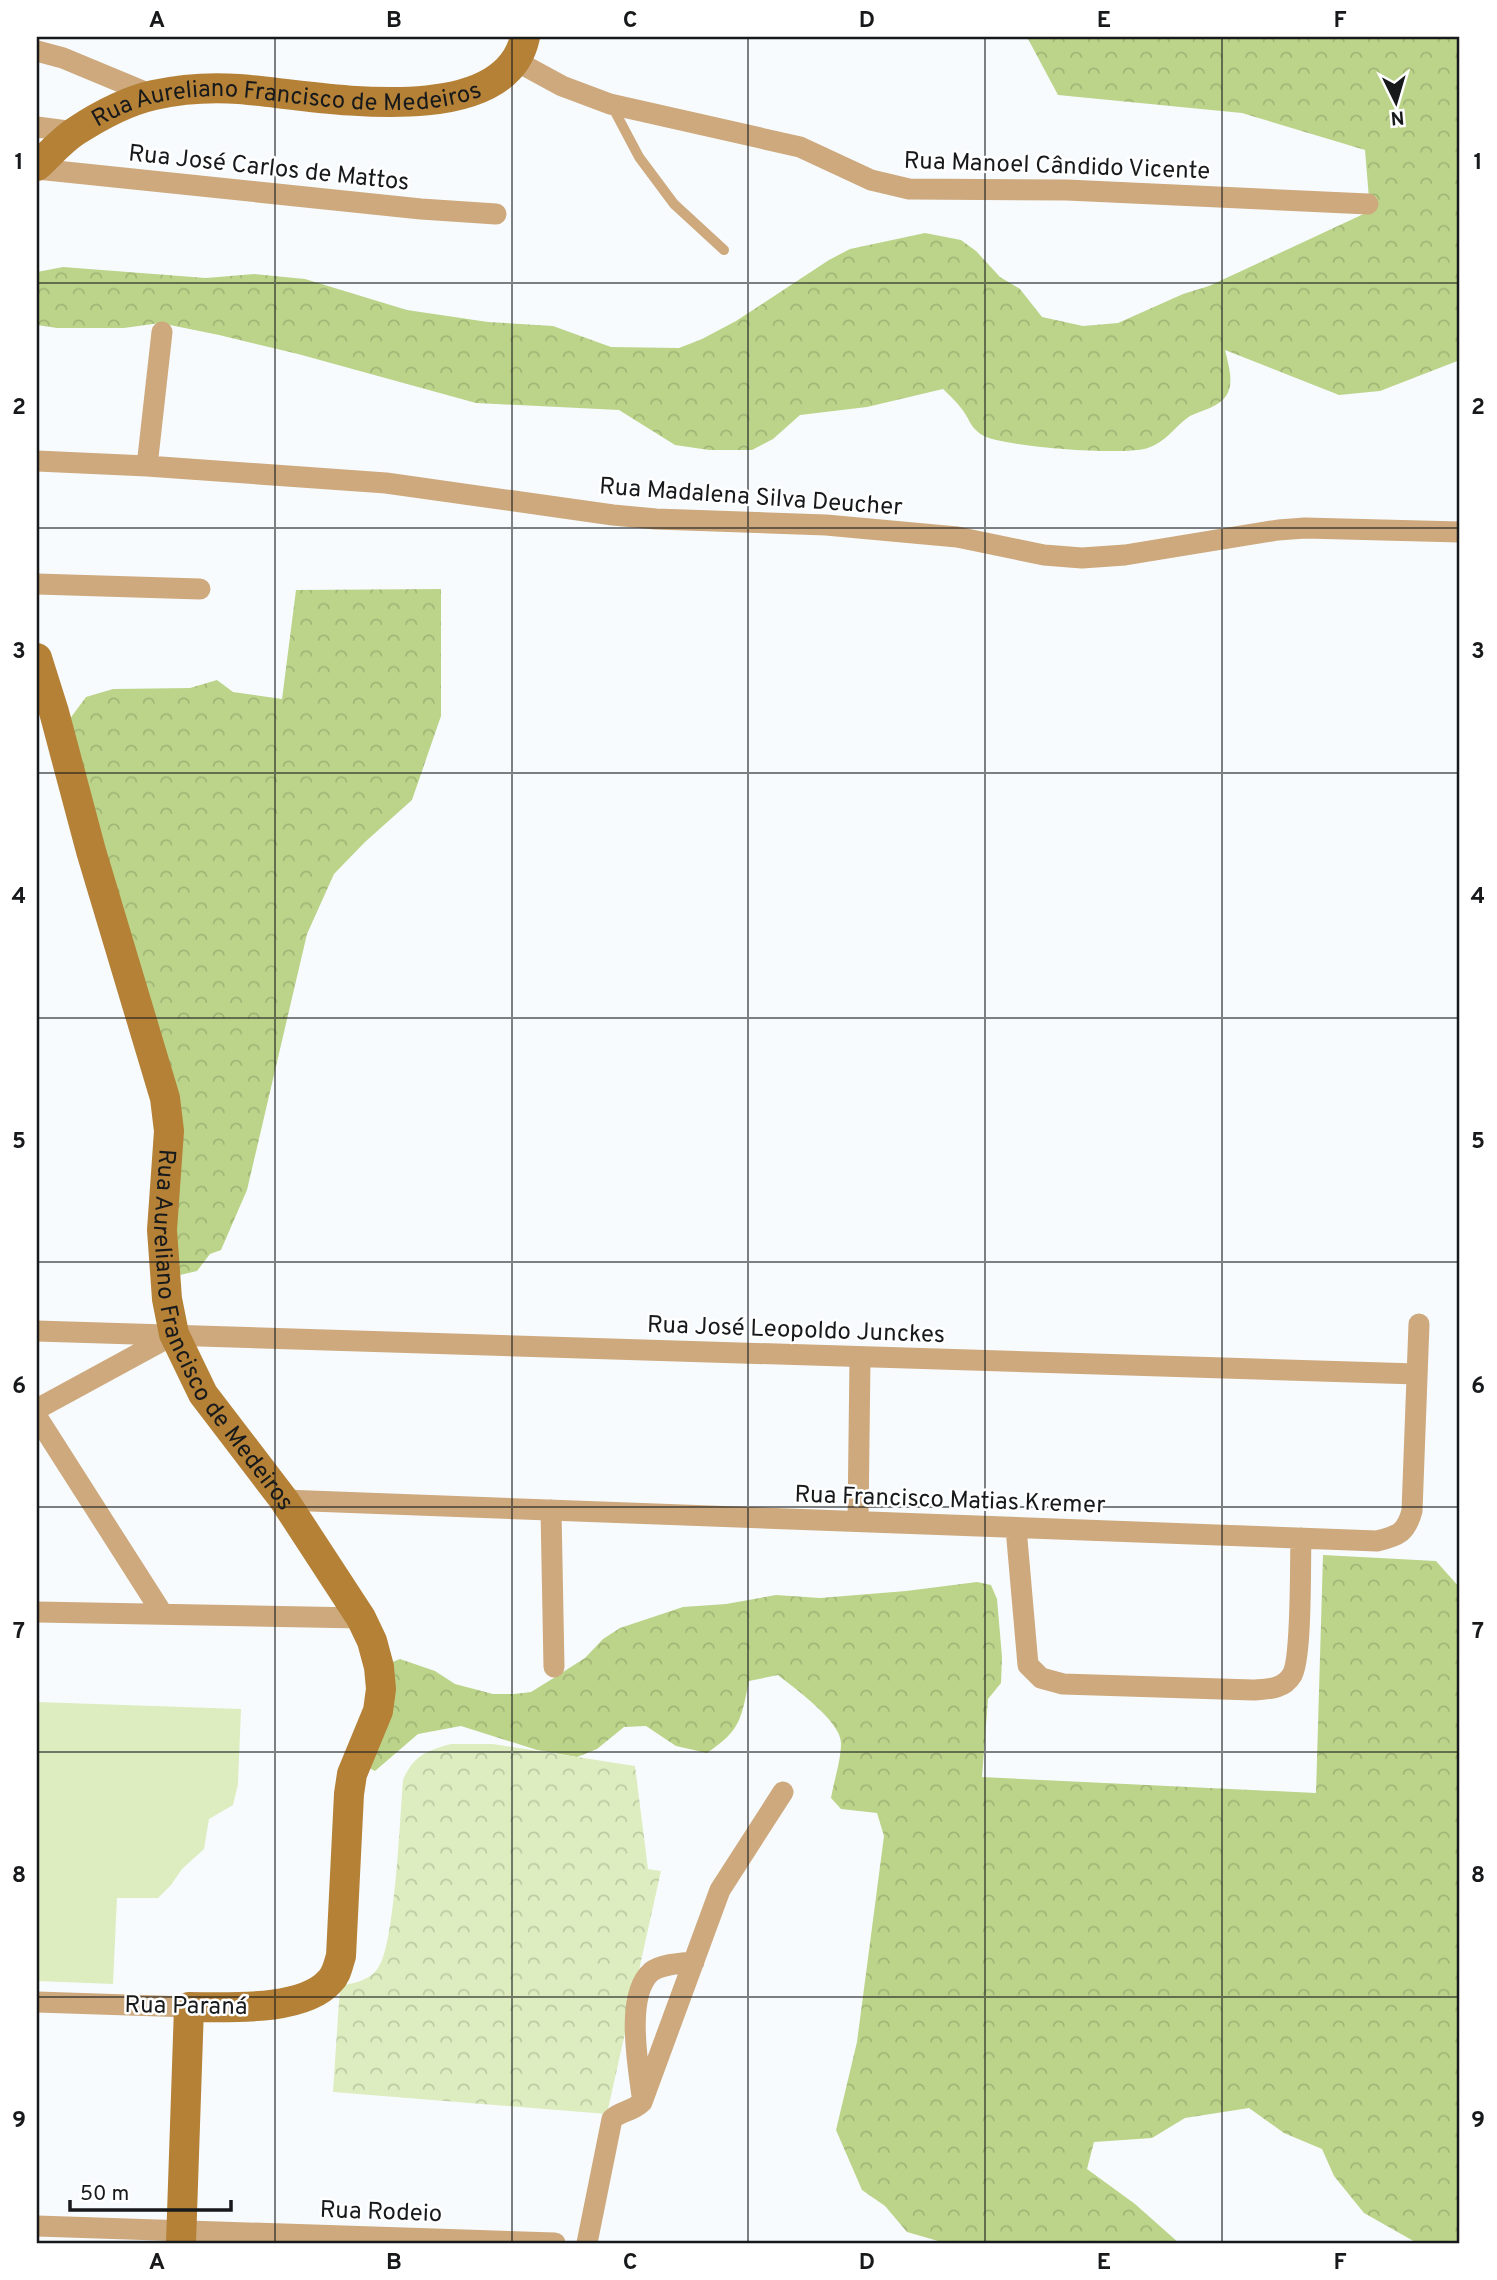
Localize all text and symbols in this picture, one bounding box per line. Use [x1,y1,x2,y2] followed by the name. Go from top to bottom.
[149,7,165,36] text: A
[386,7,402,36] text: B
[623,7,637,36] text: C
[859,7,875,36] text: D
[1097,7,1111,36] text: E
[1333,7,1347,36] text: F
[1360,66,1430,136] north arrow
[87,75,486,135] street label: Rua Aureliano Francisco de Medeiros
[1389,104,1405,129] text: N
[127,139,411,199] street label: Rua José Carlos de Mattos
[903,147,1211,187] street label: Rua Manoel Cândido Vicente
[14,149,24,178] text: 1
[1473,149,1483,178] text: 1
[12,394,26,423] text: 2
[1471,394,1485,423] text: 2
[598,472,904,524] street label: Rua Madalena Silva Deucher
[12,638,26,667] text: 3
[1471,638,1485,667] text: 3
[12,883,26,912] text: 4
[1471,883,1485,912] text: 4
[12,1128,26,1157] text: 5
[1471,1128,1485,1157] text: 5
[145,1148,300,1517] street label: Rua Aureliano Francisco de Medeiros
[646,1311,945,1351] street label: Rua José Leopoldo Junckes
[12,1373,26,1402] text: 6
[1471,1373,1485,1402] text: 6
[794,1481,1106,1521] street label: Rua Francisco Matias Kremer
[13,1618,25,1647] text: 7
[1472,1618,1484,1647] text: 7
[12,1862,26,1891] text: 8
[1471,1862,1485,1891] text: 8
[124,1991,248,2023] street label: Rua Paraná
[12,2107,26,2136] text: 9
[1471,2107,1485,2136] text: 9
[70,2168,231,2212] scale bar
[80,2181,129,2208] text: 50 m
[319,2196,443,2230] street label: Rua Rodeio
[149,2249,165,2278] text: A
[386,2249,402,2278] text: B
[623,2249,637,2278] text: C
[859,2249,875,2278] text: D
[1097,2249,1111,2278] text: E
[1333,2249,1347,2278] text: F

